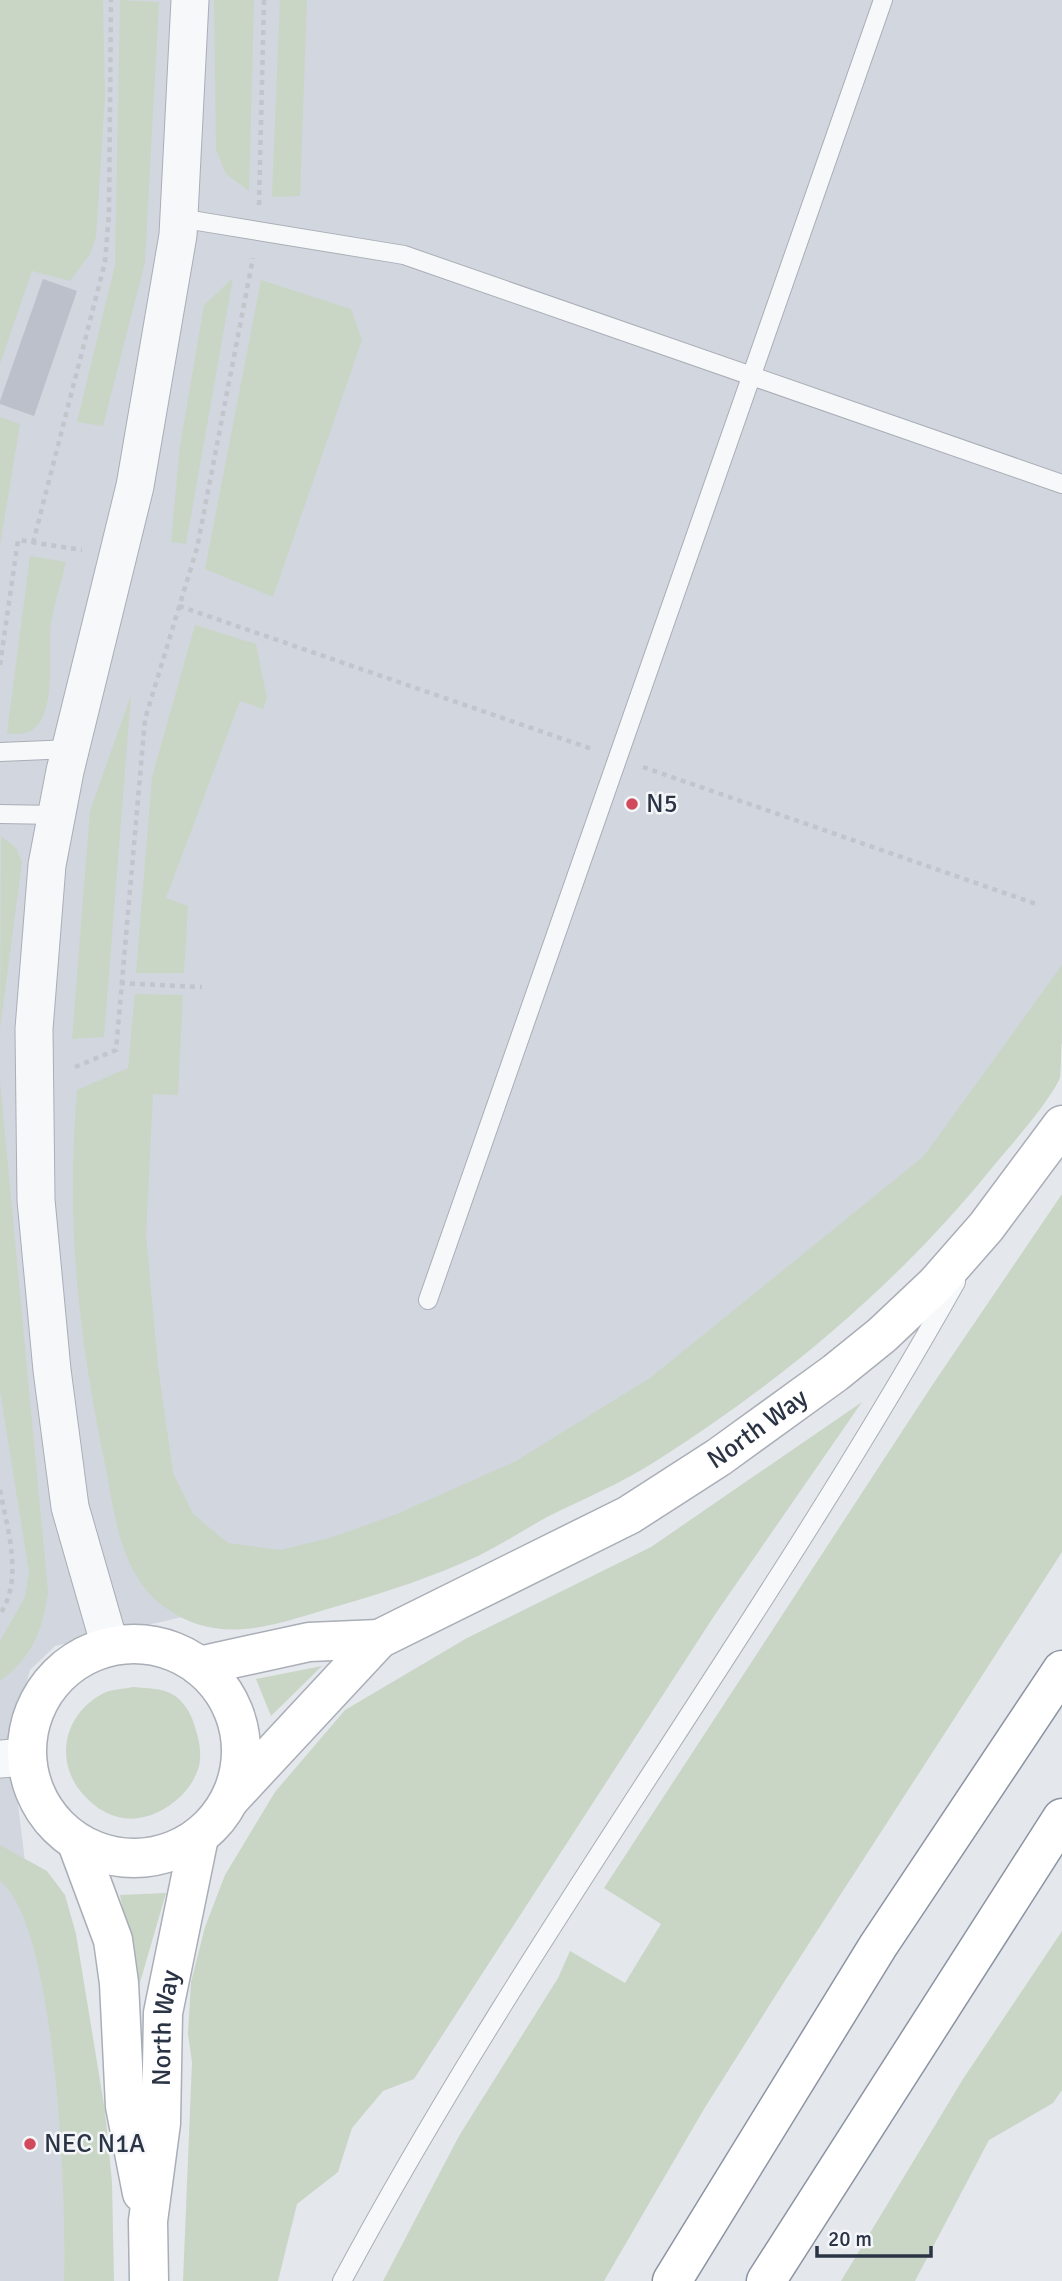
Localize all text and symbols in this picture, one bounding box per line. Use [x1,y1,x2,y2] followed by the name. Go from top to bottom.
[646,788,678,820] place label: N5
[624,796,640,812] marker: N5
[701,1382,814,1476] street label: North Way
[146,1967,187,2086] street label: North Way
[44,2128,145,2160] place label: NEC N1A
[22,2136,38,2152] marker: NEC N1A
[817,2214,931,2258] scale bar
[828,2226,872,2252] text: 20 m

